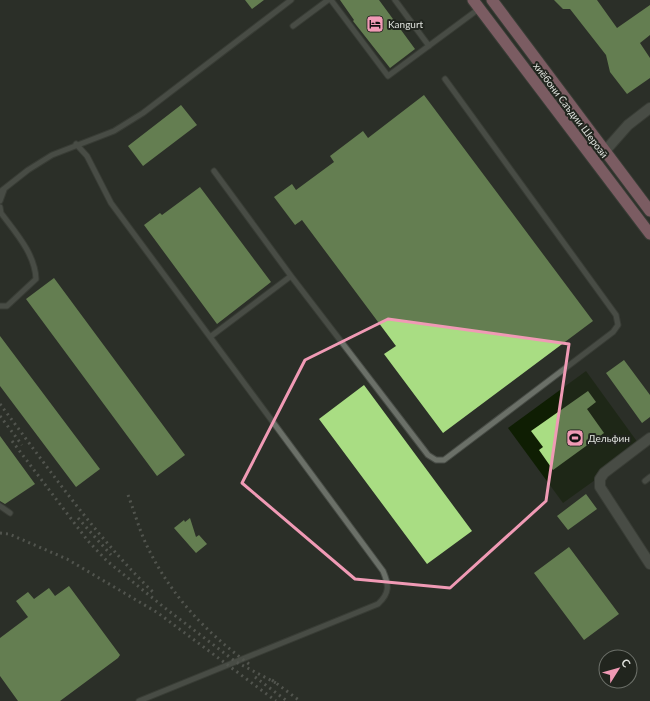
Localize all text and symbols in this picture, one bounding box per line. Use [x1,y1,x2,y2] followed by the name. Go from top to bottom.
[365,14,385,34] hotel icon: Kangurt
[388,18,424,30] place label: Kangurt
[531,60,611,160] street label: хиёбони Саъдии Шерозӣ
[565,428,585,448] sports icon: Дельфин
[588,432,630,444] place label: Дельфин
[598,649,638,689] north arrow
[619,656,634,670] text: С

